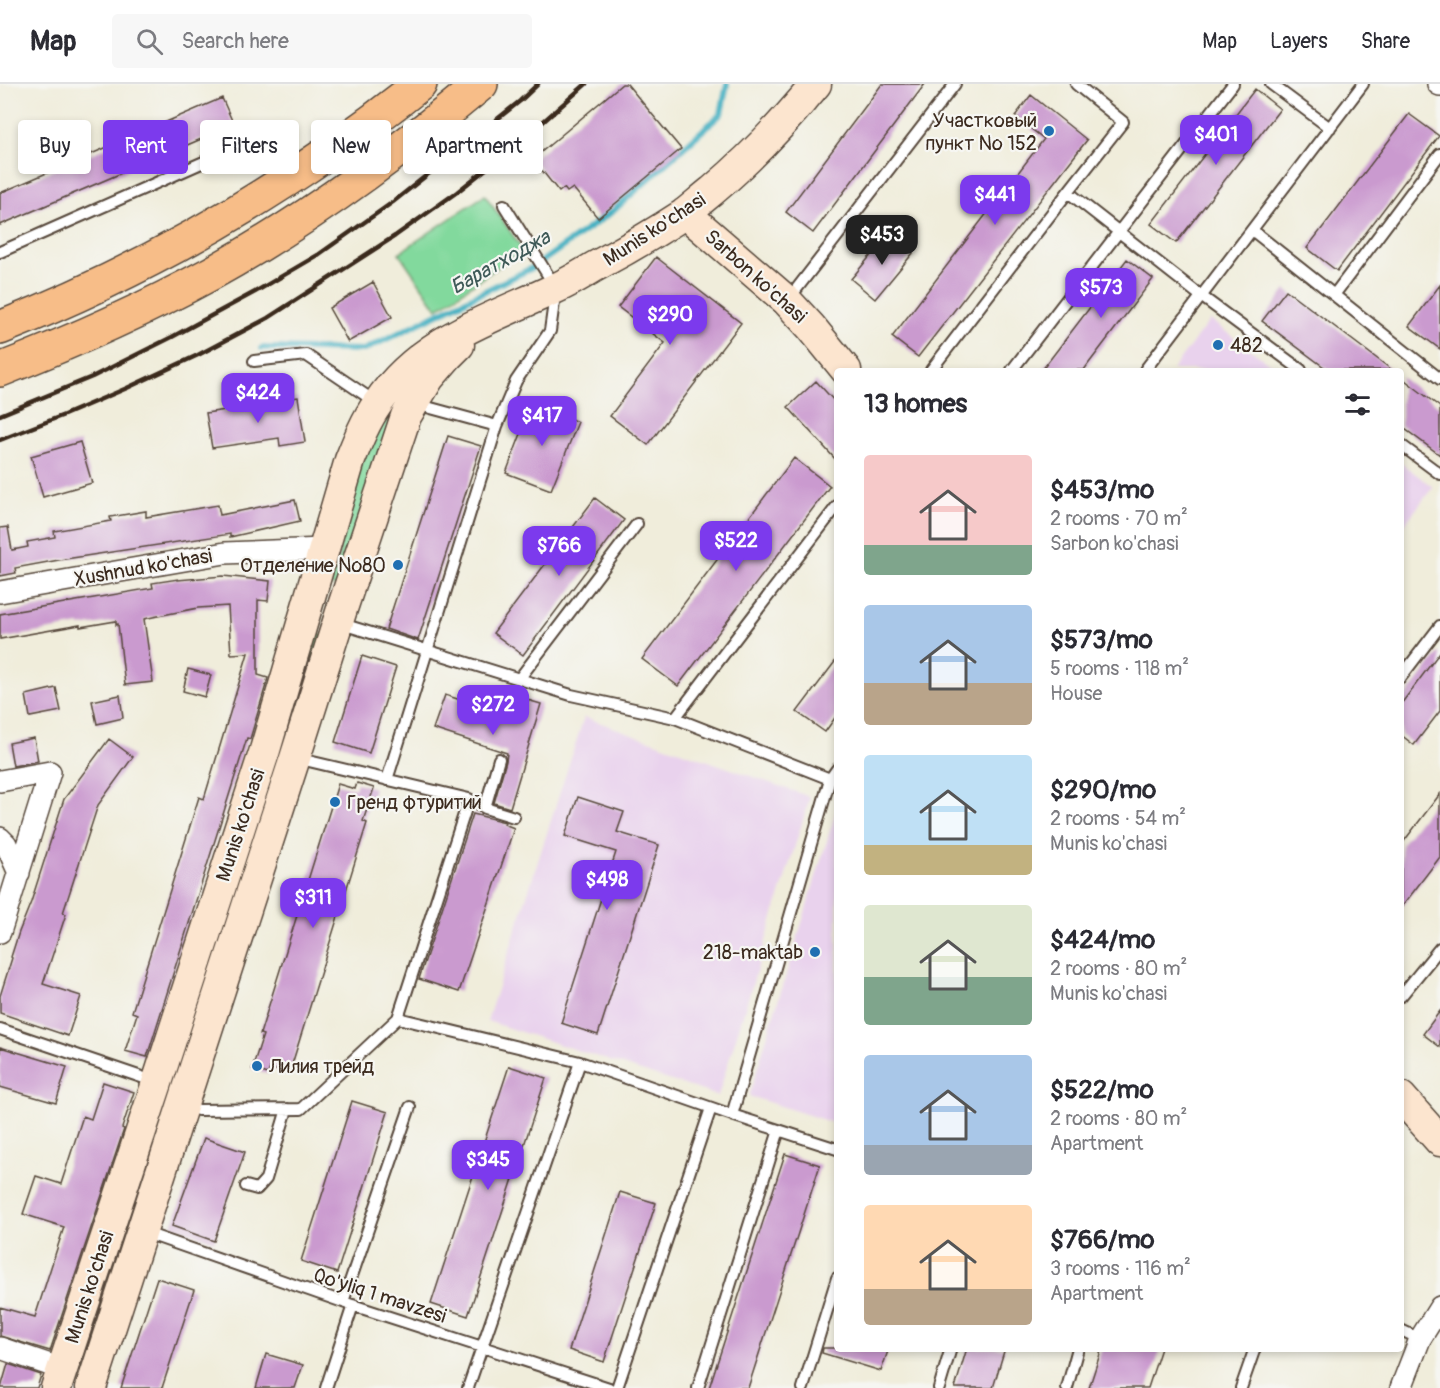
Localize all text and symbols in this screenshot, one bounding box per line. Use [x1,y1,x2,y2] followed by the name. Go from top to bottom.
[112,14,532,68] search box
[30,24,76,59] text: Map
[133,25,166,58] icon: search
[181,27,289,55] text: Search here
[1202,28,1237,55] text: Map
[1270,28,1328,55] text: Layers
[1361,28,1410,55] text: Share
[925,108,1037,156] place label: Участковый пункт № 152
[1180,115,1252,166] pin: $401
[18,120,91,174] chip: Buy
[103,120,188,174] chip: Rent
[200,120,299,174] chip: Filters
[311,120,391,174] chip: New
[403,120,543,174] chip: Apartment
[1194,122,1238,147] text: $401
[1042,124,1056,138] marker: Участковый пункт № 152
[959,175,1031,226] pin: $441
[974,182,1016,207] text: $441
[598,187,710,272] street label: Munis ko'chasi
[846,215,918,266] pin: $453
[860,222,904,247] text: $453
[446,223,556,301] water label: Баратходжа
[700,224,812,329] street label: Sarbon ko'chasi
[1065,268,1137,319] pin: $573
[1079,275,1123,300] text: $573
[634,295,706,346] pin: $290
[647,302,693,327] text: $290
[1230,333,1263,358] place label: 482
[1211,338,1225,352] marker: 482
[222,373,294,424] pin: $424
[235,380,281,405] text: $424
[864,388,967,420] text: 13 homes
[1341,388,1374,421] icon: filters
[506,396,578,447] pin: $417
[522,403,562,428] text: $417
[1050,474,1154,506] text: $453/mo
[912,479,984,551] icon: home
[1050,506,1188,531] text: 2 rooms · 70 m²
[700,521,772,572] pin: $522
[523,526,595,577] pin: $766
[714,528,758,553] text: $522
[1050,531,1179,556] text: Sarbon ko'chasi
[537,533,581,558] text: $766
[72,543,214,592] street label: Xushnud ko'chasi
[240,553,386,578] place label: Отделение №80
[391,558,405,572] marker: Отделение №80
[1050,624,1153,656] text: $573/mo
[912,629,984,701] icon: home
[1050,656,1189,681] text: 5 rooms · 118 m²
[1050,681,1102,706] text: House
[457,685,529,736] pin: $272
[471,692,515,717] text: $272
[211,766,270,885] street label: Munis ko'chasi
[1050,774,1156,806] text: $290/mo
[912,779,984,851] icon: home
[347,790,482,815] place label: Гренд фтуритий
[328,795,342,809] marker: Гренд фтуритий
[1050,806,1186,831] text: 2 rooms · 54 m²
[1050,831,1167,856] text: Munis ko'chasi
[571,860,643,911] pin: $498
[586,867,628,892] text: $498
[277,878,349,929] pin: $311
[294,885,332,910] text: $311
[1050,924,1155,956] text: $424/mo
[912,929,984,1001] icon: home
[703,940,803,965] place label: 218-maktab
[808,945,822,959] marker: 218-maktab
[1050,956,1187,981] text: 2 rooms · 80 m²
[1050,981,1167,1006] text: Munis ko'chasi
[268,1054,374,1079] place label: Лилия трейд
[250,1059,264,1073] marker: Лилия трейд
[1050,1074,1154,1106] text: $522/mo
[912,1079,984,1151] icon: home
[1050,1106,1187,1131] text: 2 rooms · 80 m²
[1050,1131,1143,1156] text: Apartment
[452,1140,524,1191] pin: $345
[466,1147,510,1172] text: $345
[1050,1224,1155,1256] text: $766/mo
[60,1228,119,1347] street label: Munis ko'chasi
[912,1229,984,1301] icon: home
[1050,1256,1191,1281] text: 3 rooms · 116 m²
[310,1262,450,1329] street label: Qo'yliq 1 mavzesi
[1050,1281,1143,1306] text: Apartment

